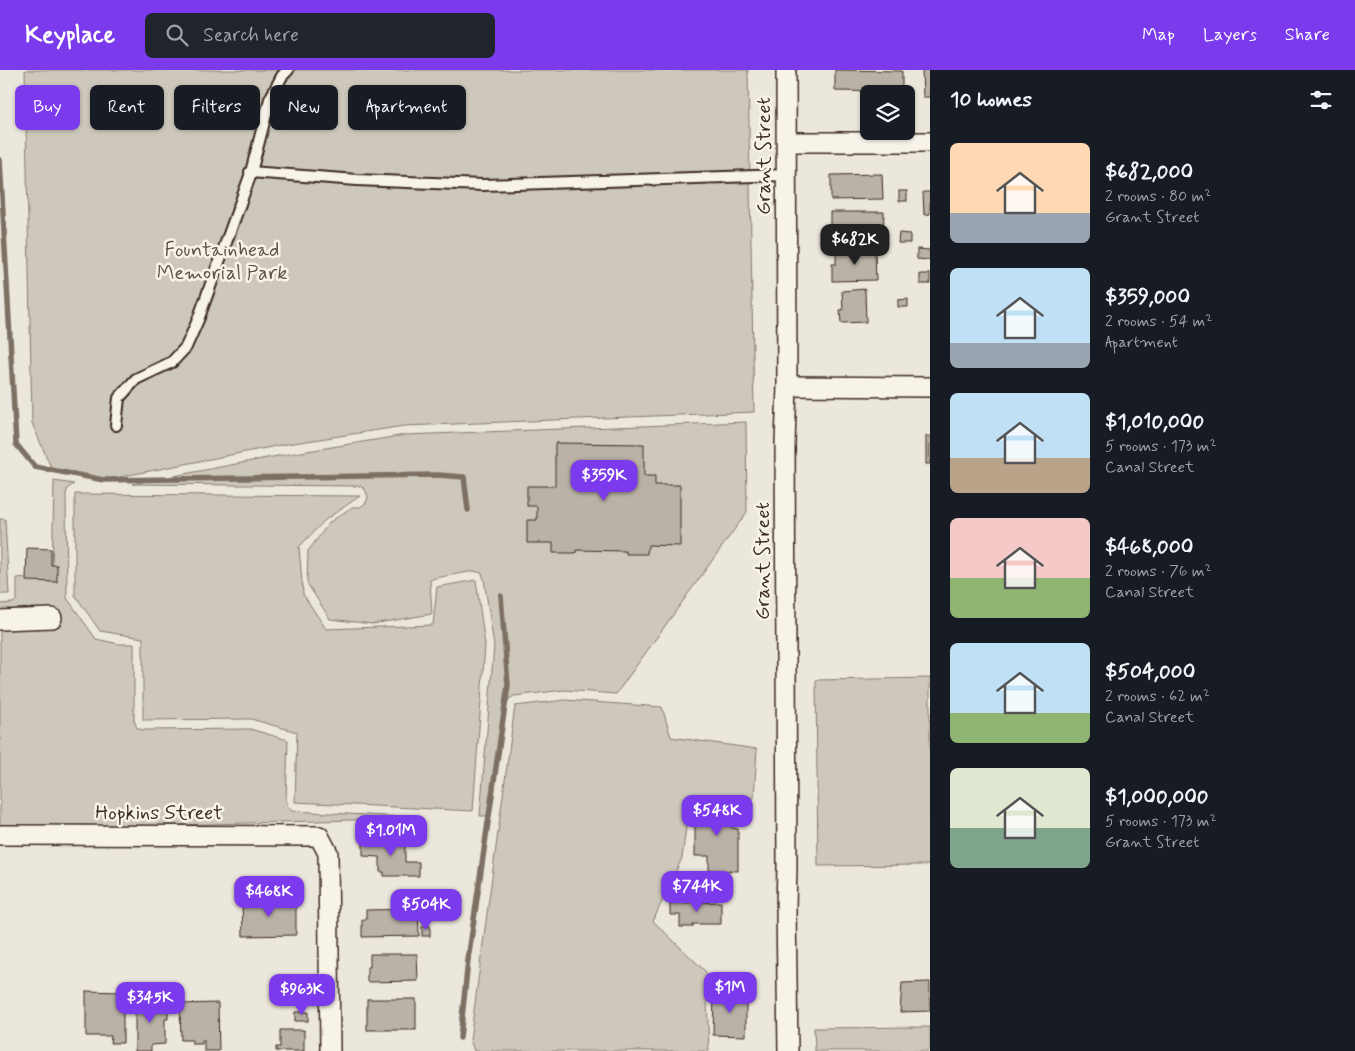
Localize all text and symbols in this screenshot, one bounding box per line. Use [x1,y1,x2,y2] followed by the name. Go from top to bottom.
[145,13,495,58] search box
[25,20,115,51] text: Keyplace
[163,21,191,49] icon: search
[203,23,299,48] text: Search here
[1142,23,1175,47] text: Map
[1203,23,1257,47] text: Layers
[1285,23,1330,47] text: Share
[15,85,80,130] chip: Buy
[90,85,164,130] chip: Rent
[174,85,260,130] chip: Filters
[270,85,338,130] chip: New
[348,85,466,130] chip: Apartment
[860,85,915,140] map controls
[860,85,915,140] button: layers
[950,86,1032,114] text: 10 homes
[1307,86,1335,114] icon: filters
[751,97,778,215] street label: Grant Street
[1105,158,1193,186] text: $682,000
[990,163,1050,223] icon: home
[1105,186,1211,207] text: 2 rooms · 80 m²
[1105,207,1199,228] text: Grant Street
[820,224,890,266] pin: $682K
[831,229,879,250] text: $682K
[157,237,287,287] park label: Fountainhead Memorial Park
[1105,283,1190,311] text: $359,000
[990,288,1050,348] icon: home
[1105,311,1212,332] text: 2 rooms · 54 m²
[1105,332,1178,353] text: Apartment
[1105,408,1204,436] text: $1,010,000
[990,413,1050,473] icon: home
[1105,436,1217,457] text: 5 rooms · 173 m²
[1105,457,1194,478] text: Canal Street
[569,460,639,502] pin: $359K
[582,465,626,486] text: $359K
[750,502,777,620] street label: Grant Street
[1105,533,1193,561] text: $468,000
[990,538,1050,598] icon: home
[1105,561,1212,582] text: 2 rooms · 76 m²
[1105,582,1194,603] text: Canal Street
[1105,658,1195,686] text: $504,000
[990,663,1050,723] icon: home
[1105,686,1210,707] text: 2 rooms · 62 m²
[1105,707,1194,728] text: Canal Street
[1105,783,1209,811] text: $1,000,000
[990,788,1050,848] icon: home
[682,794,752,837] pin: $548K
[95,800,223,827] street label: Hopkins Street
[693,800,741,821] text: $548K
[1105,811,1217,832] text: 5 rooms · 173 m²
[350,814,432,857] pin: $1.01M
[366,820,416,841] text: $1.01M
[1105,832,1199,853] text: Grant Street
[662,870,732,913] pin: $744K
[234,876,304,918] pin: $468K
[672,876,722,897] text: $744K
[245,881,293,902] text: $468K
[391,888,461,931] pin: $504K
[402,894,450,915] text: $504K
[706,972,754,1014] pin: $1M
[267,974,337,1016] pin: $963K
[715,977,745,998] text: $1M
[280,979,324,1000] text: $963K
[115,982,185,1024] pin: $345K
[127,987,173,1008] text: $345K

